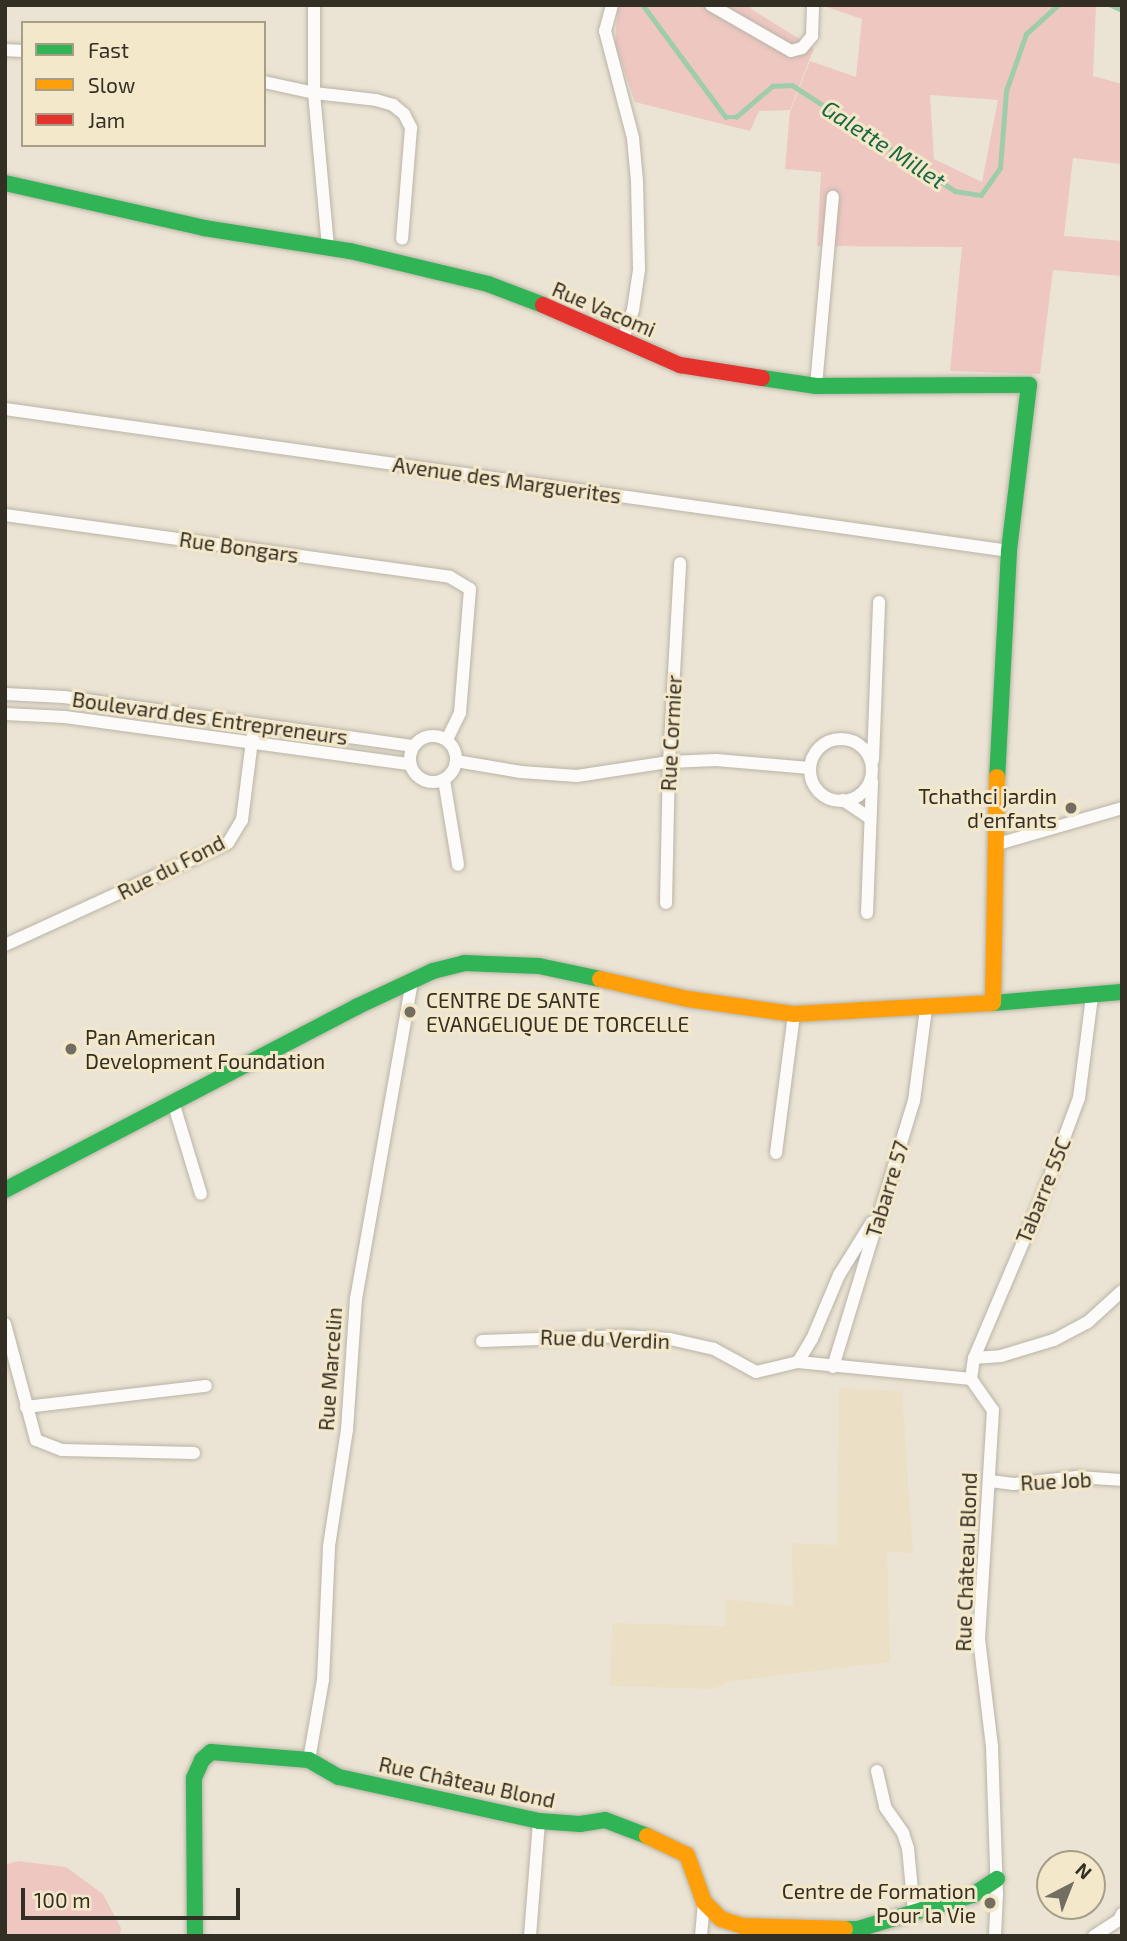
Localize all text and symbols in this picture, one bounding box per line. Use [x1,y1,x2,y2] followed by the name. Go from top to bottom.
[21,21,266,147] legend
[88,37,129,62] text: Fast
[88,72,135,97] text: Slow
[817,94,951,194] water label: Galette Millet
[88,107,125,132] text: Jam
[548,276,660,342] street label: Rue Vacomi
[391,451,623,509] street label: Avenue des Marguerites
[178,526,300,568] street label: Rue Bongars
[655,674,687,792] street label: Rue Cormier
[71,686,349,750] street label: Boulevard des Entrepreneurs
[918,783,1057,833] place label: Tchathci jardin d'enfants
[1063,800,1079,816] marker: Tchathci jardin d'enfants
[113,829,229,905] street label: Rue du Fond
[426,987,690,1037] place label: CENTRE DE SANTE EVANGELIQUE DE TORCELLE
[400,1002,420,1022] marker: CENTRE DE SANTE EVANGELIQUE DE TORCELLE
[85,1024,325,1074] place label: Pan American Development Foundation
[63,1041,79,1057] marker: Pan American Development Foundation
[1010,1133,1076,1247] street label: Tabarre 55C
[860,1138,914,1240] street label: Tabarre 57
[313,1306,347,1432] street label: Rue Marcelin
[539,1324,671,1354] street label: Rue du Verdin
[1019,1467,1093,1495] street label: Rue Job
[950,1472,982,1652] street label: Rue Château Blond
[377,1751,557,1813] street label: Rue Château Blond
[1036,1850,1106,1920] north arrow
[1071,1857,1097,1884] text: N
[24,1874,243,1918] scale bar
[782,1878,976,1928] place label: Centre de Formation Pour la Vie
[34,1887,91,1912] text: 100 m
[982,1895,998,1911] marker: Centre de Formation Pour la Vie

